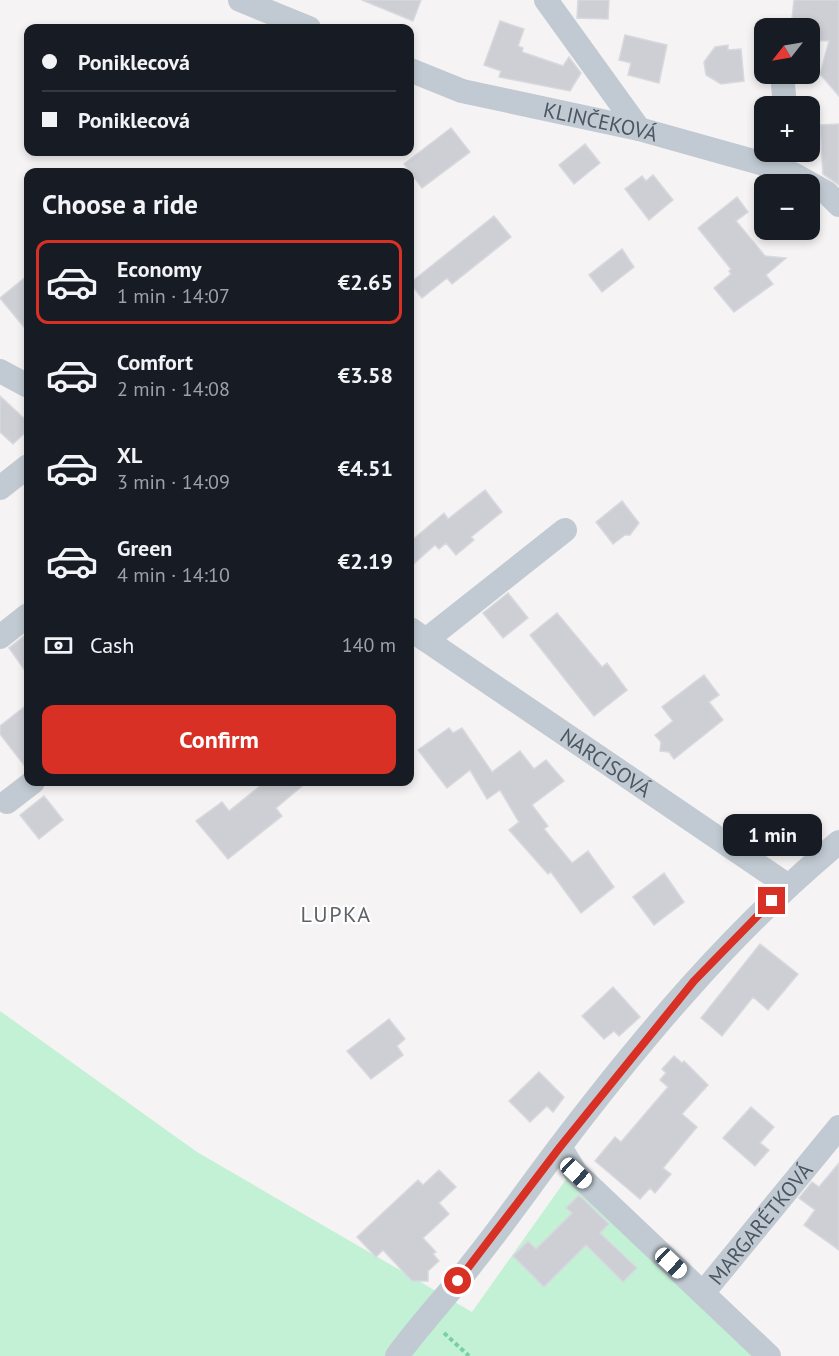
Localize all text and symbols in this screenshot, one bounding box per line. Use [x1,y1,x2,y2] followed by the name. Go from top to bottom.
[754,18,820,84] north arrow
[754,18,820,240] map controls
[78,48,190,76] text: Poniklecová
[541,95,662,147] street label: KLINČEKOVÁ
[754,96,820,162] button: +
[78,106,190,134] text: Poniklecová
[754,174,820,240] button: −
[42,187,198,221] text: Choose a ride
[45,255,99,309] icon: car
[117,255,201,283] text: Economy
[338,268,393,296] text: €2.65
[117,283,230,309] text: 1 min · 14:07
[45,348,99,402] icon: car
[117,348,193,376] text: Comfort
[338,361,393,389] text: €3.58
[117,376,230,402] text: 2 min · 14:08
[45,441,99,495] icon: car
[117,441,142,469] text: XL
[338,454,393,482] text: €4.51
[117,469,230,495] text: 3 min · 14:09
[45,534,99,588] icon: car
[117,534,172,562] text: Green
[338,547,393,575] text: €2.19
[117,562,230,588] text: 4 min · 14:10
[42,629,75,662] icon: cash
[90,631,134,659] text: Cash
[342,632,396,658] text: 140 m
[42,705,396,774] button: Confirm
[555,722,657,803] street label: NARCISOVÁ
[722,814,822,856] callout: 1 min
[748,822,797,848] text: 1 min
[758,887,785,914] route end
[300,900,372,928] district label: LUPKA
[557,1154,595,1192] car
[702,1156,818,1290] street label: MARGARÉTKOVÁ
[652,1244,690,1282] car
[444,1267,471,1294] route start

